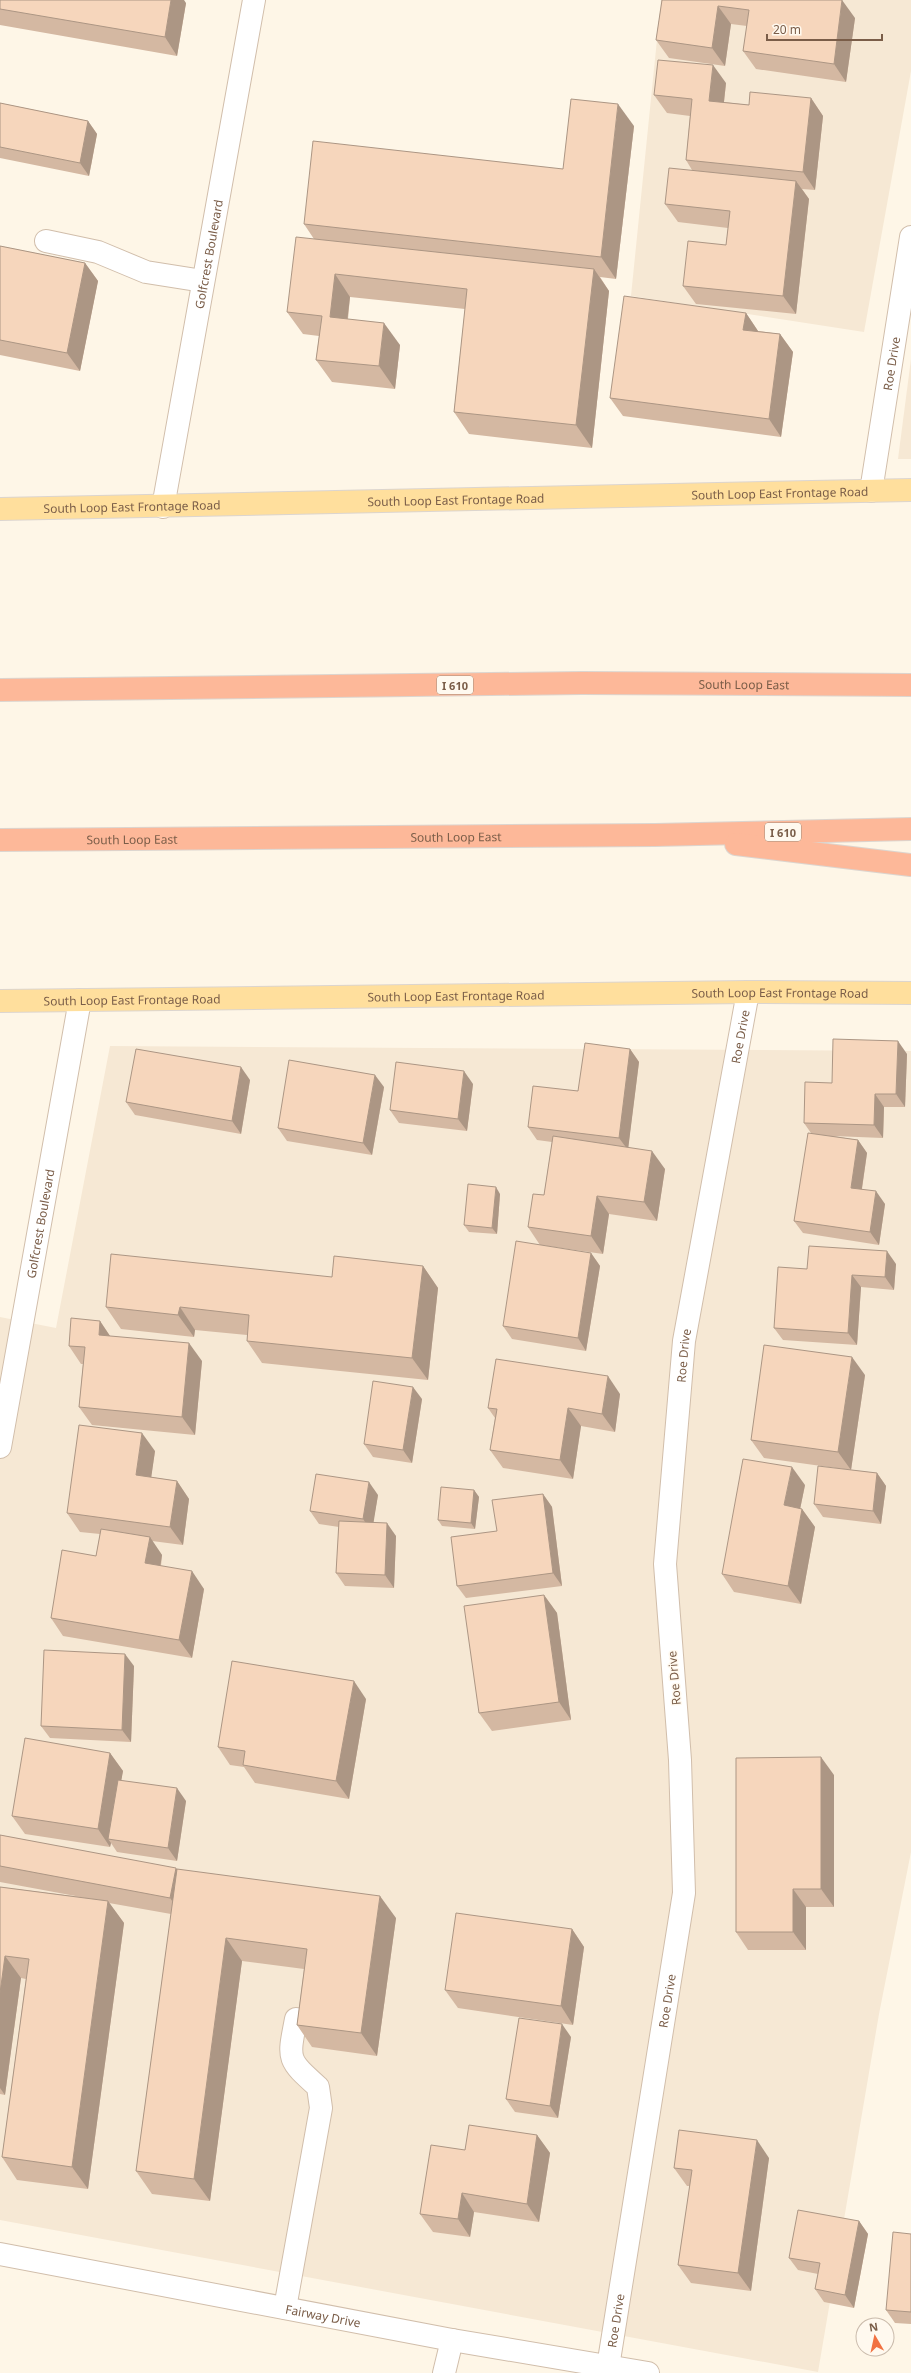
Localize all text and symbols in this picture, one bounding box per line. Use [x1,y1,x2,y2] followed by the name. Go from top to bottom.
[767,16,882,42] scale bar
[773,21,801,38] text: 20 m
[190,198,227,310] street label: Golfcrest Boulevard
[878,335,904,392] street label: Roe Drive
[691,482,869,503] street label: South Loop East Frontage Road
[367,489,545,510] street label: South Loop East Frontage Road
[43,496,221,517] street label: South Loop East Frontage Road
[698,675,790,693] street label: South Loop East
[437,676,473,694] road number: I 610
[765,823,801,841] road number: I 610
[410,828,502,845] street label: South Loop East
[86,830,178,848] street label: South Loop East
[691,983,869,1001] street label: South Loop East Frontage Road
[367,986,545,1005] street label: South Loop East Frontage Road
[43,990,221,1009] street label: South Loop East Frontage Road
[727,1008,753,1065] street label: Roe Drive
[22,1167,58,1280] street label: Golfcrest Boulevard
[672,1327,695,1383] street label: Roe Drive
[663,1650,685,1706] street label: Roe Drive
[654,1972,679,2029] street label: Roe Drive
[603,2292,628,2349] street label: Roe Drive
[284,2300,362,2331] street label: Fairway Drive
[855,2317,895,2357] north arrow
[868,2319,879,2335] text: N

